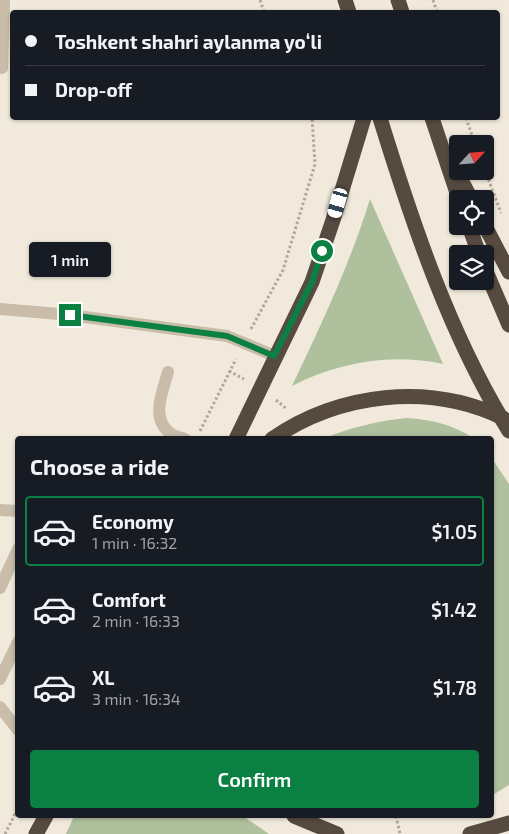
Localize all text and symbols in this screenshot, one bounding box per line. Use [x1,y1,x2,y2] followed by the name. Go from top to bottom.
[55,30,322,53] text: Toshkent shahri aylanma yoʻli
[55,78,132,101] text: Drop-off
[449,135,494,180] north arrow
[449,135,494,290] map controls
[326,187,349,219] car
[449,190,494,235] button: locate
[311,240,333,262] route start
[29,242,111,278] callout: 1 min
[449,245,494,290] button: layers
[51,250,89,269] text: 1 min
[59,304,81,326] route end
[30,453,169,479] text: Choose a ride
[32,509,77,554] icon: car
[92,510,174,533] text: Economy
[432,520,477,543] text: $1.05
[92,533,177,552] text: 1 min · 16:32
[32,587,77,632] icon: car
[92,588,166,611] text: Comfort
[431,598,477,621] text: $1.42
[92,611,180,630] text: 2 min · 16:33
[32,665,77,710] icon: car
[92,666,114,689] text: XL
[433,676,477,699] text: $1.78
[92,689,181,708] text: 3 min · 16:34
[30,750,479,808] button: Confirm

